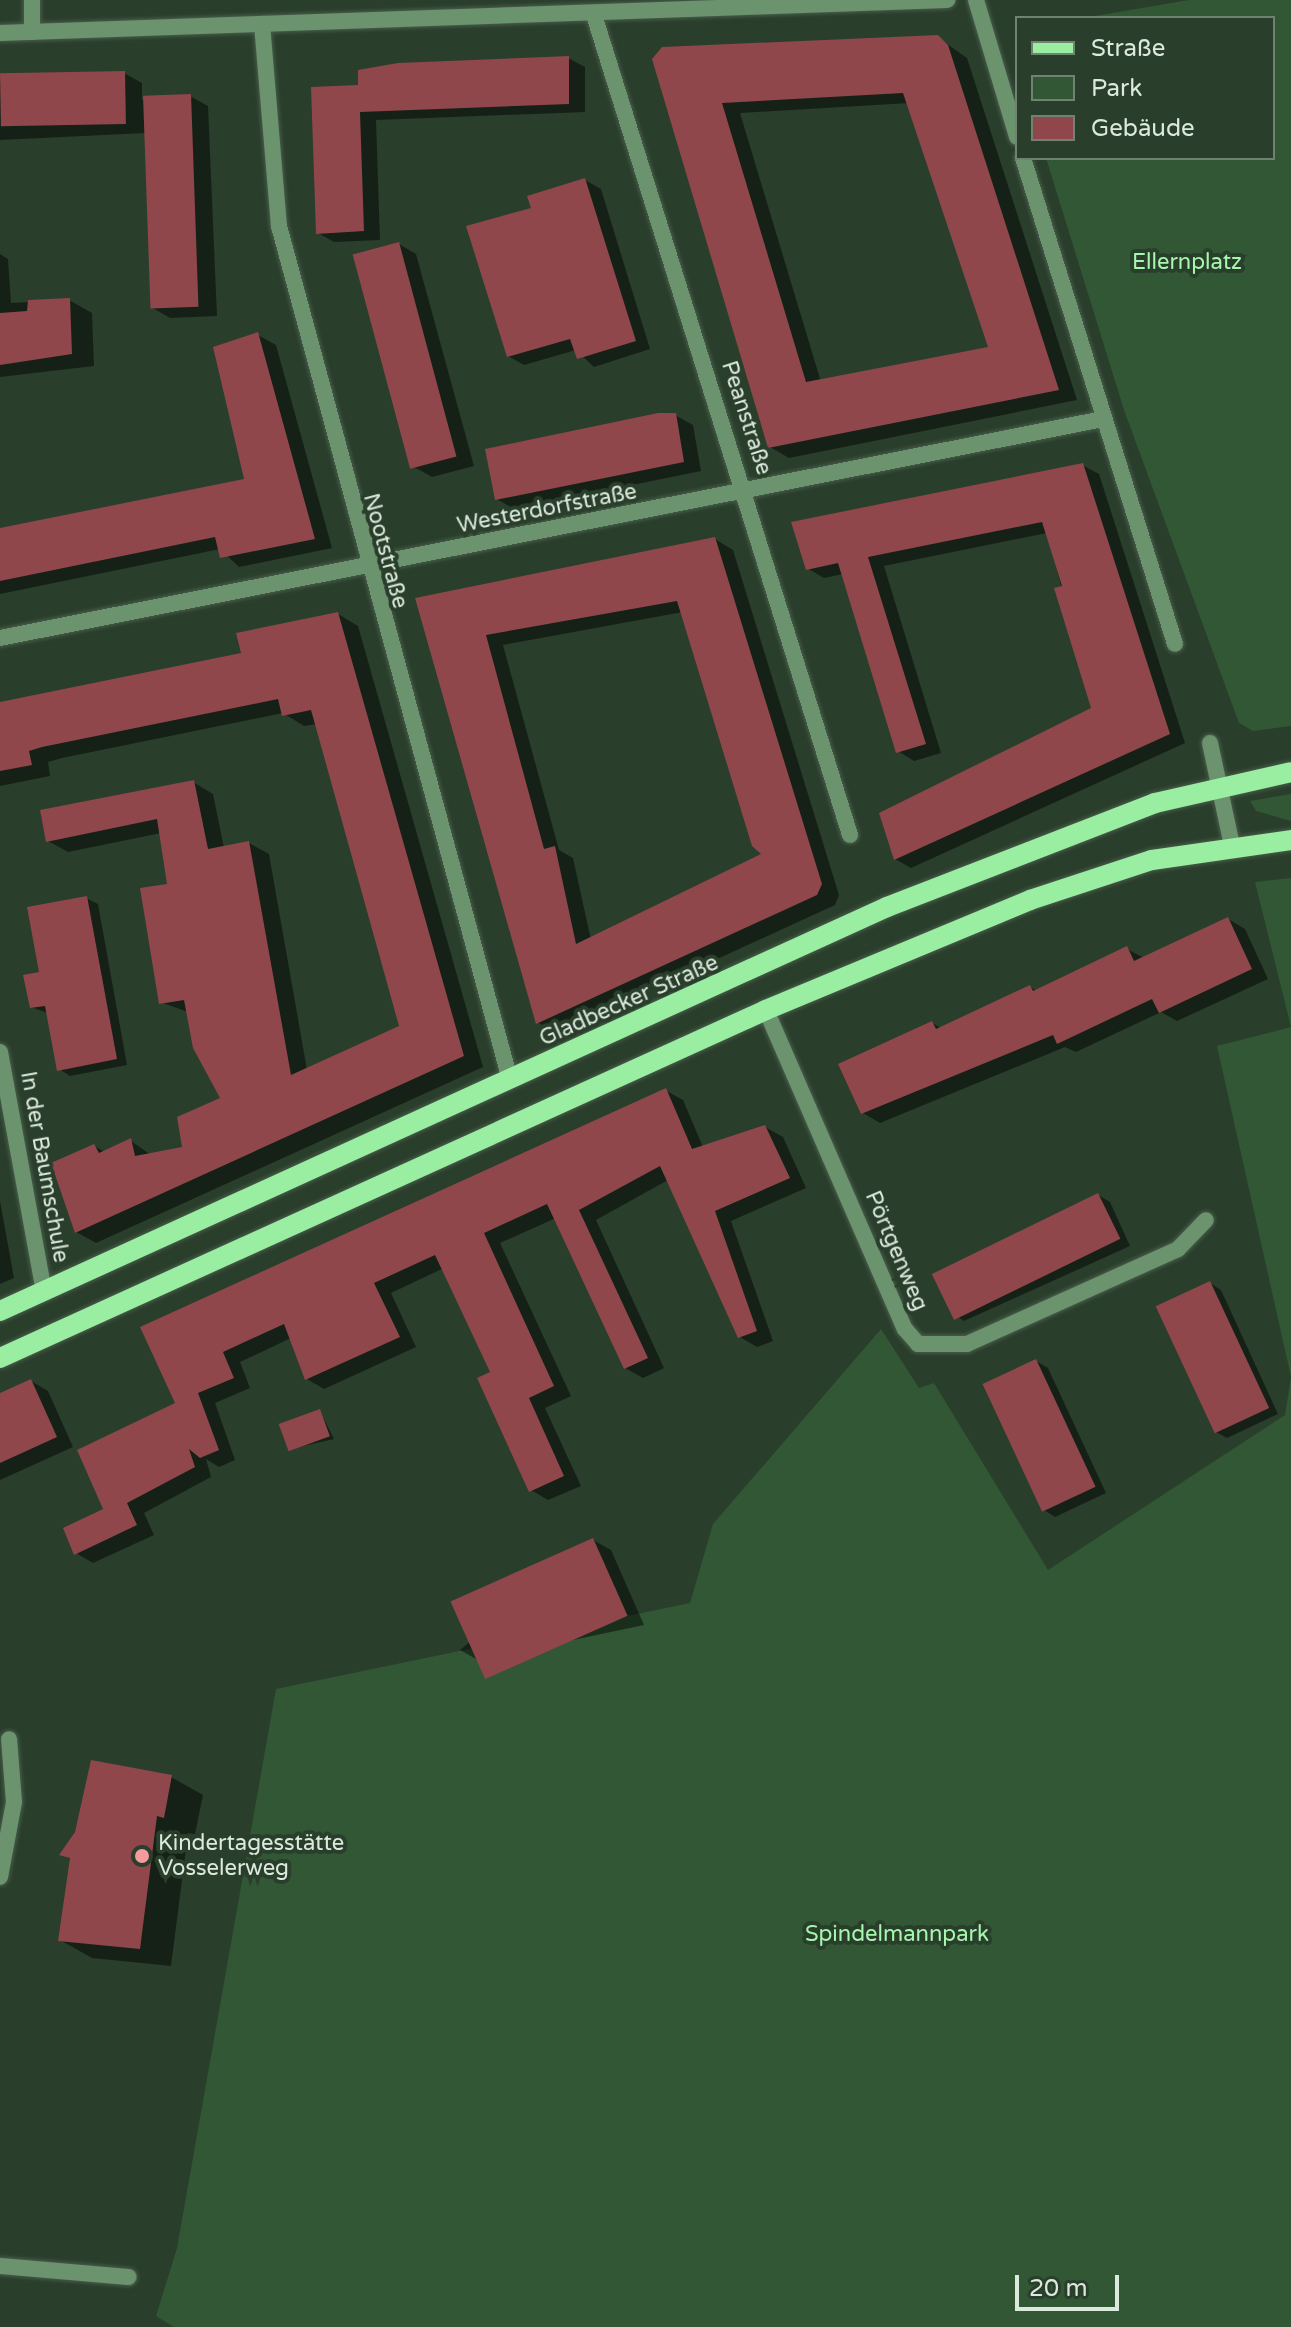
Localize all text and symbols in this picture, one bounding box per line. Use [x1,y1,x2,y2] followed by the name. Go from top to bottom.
[1015,16,1275,160] legend
[1091,34,1165,63] text: Straße
[1091,74,1142,103] text: Park
[1091,114,1195,143] text: Gebäude
[1132,250,1242,276] park label: Ellernplatz
[715,358,777,478] street label: Peanstraße
[455,479,639,539] street label: Westerdorfstraße
[357,491,413,611] street label: Nootstraße
[536,950,722,1052] street label: Gladbecker Straße
[14,1069,74,1265] street label: In der Baumschule
[859,1187,933,1315] street label: Pörtgenweg
[158,1830,344,1882] place label: Kindertagesstätte Vosselerweg
[133,1847,151,1865] marker: Kindertagesstätte Vosselerweg
[805,1922,989,1948] park label: Spindelmannpark
[1019,2259,1123,2309] scale bar
[1029,2274,1087,2303] text: 20 m

